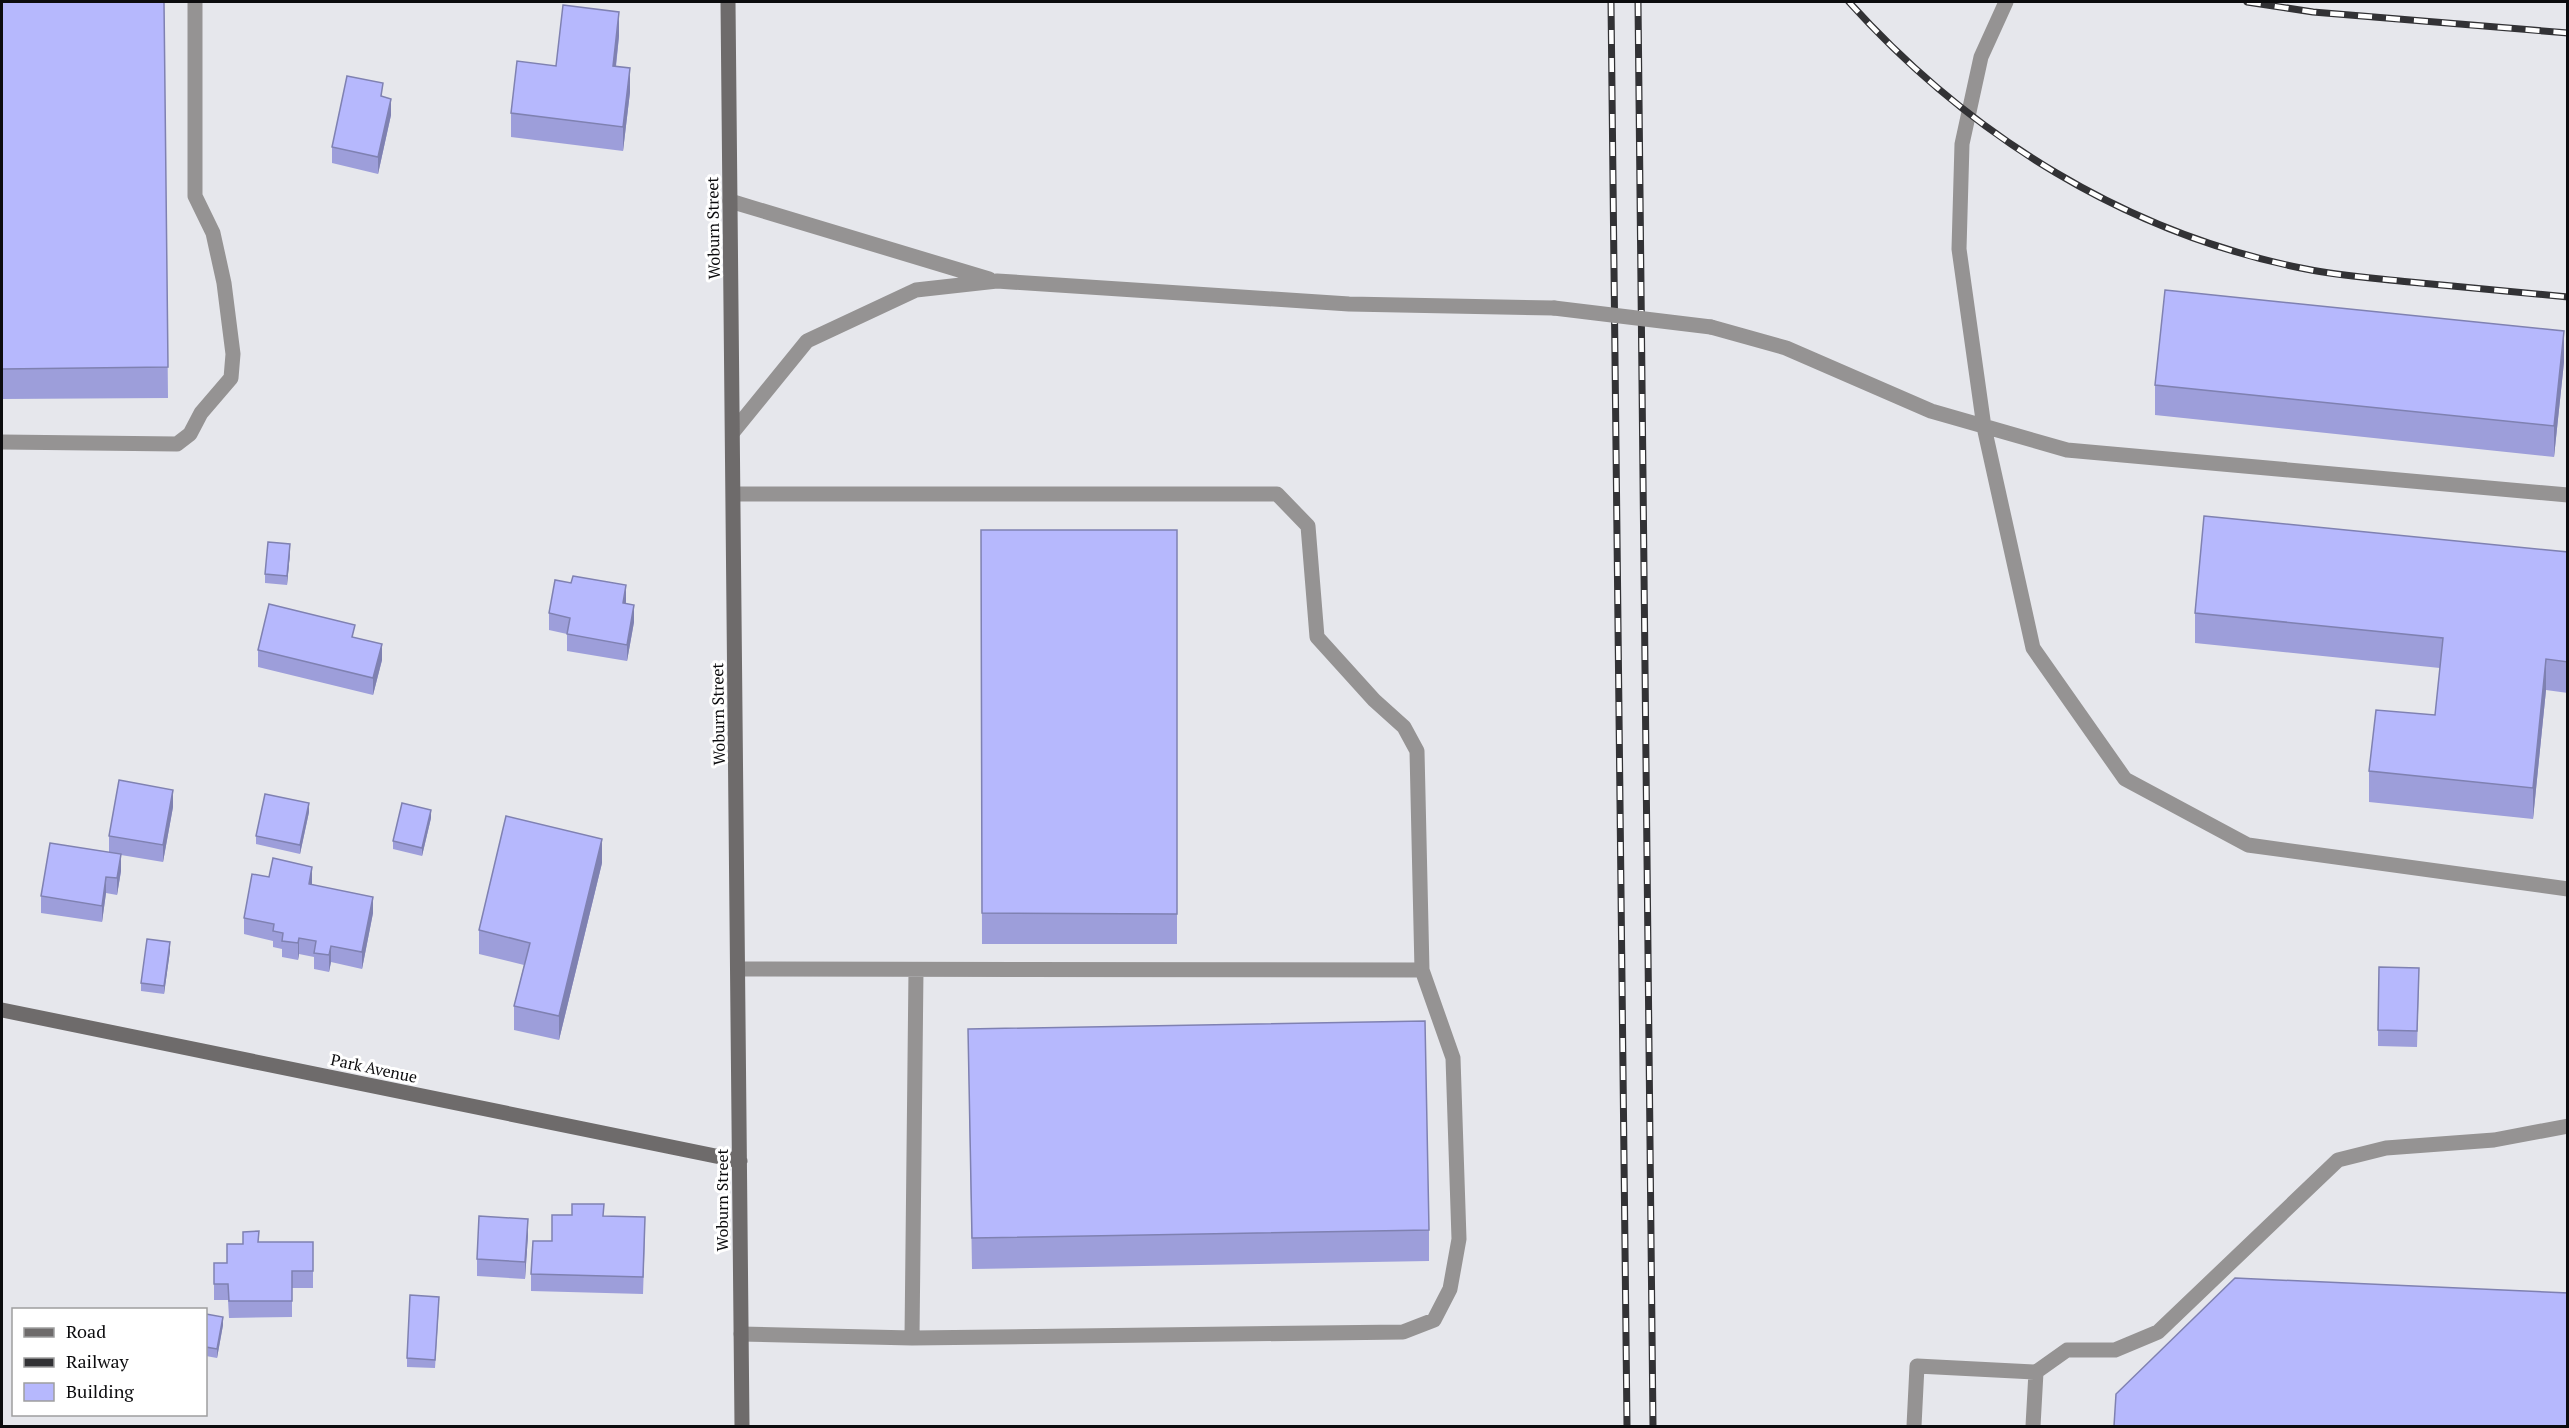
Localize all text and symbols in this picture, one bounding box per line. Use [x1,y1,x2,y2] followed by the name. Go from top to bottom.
[701,176,725,280] street label: Woburn Street
[706,662,730,766] street label: Woburn Street
[329,1048,419,1088] street label: Park Avenue
[711,1149,733,1251] street label: Woburn Street
[12,1308,207,1416] legend
[66,1319,106,1343] text: Road
[66,1349,130,1373] text: Railway
[66,1379,134,1403] text: Building

